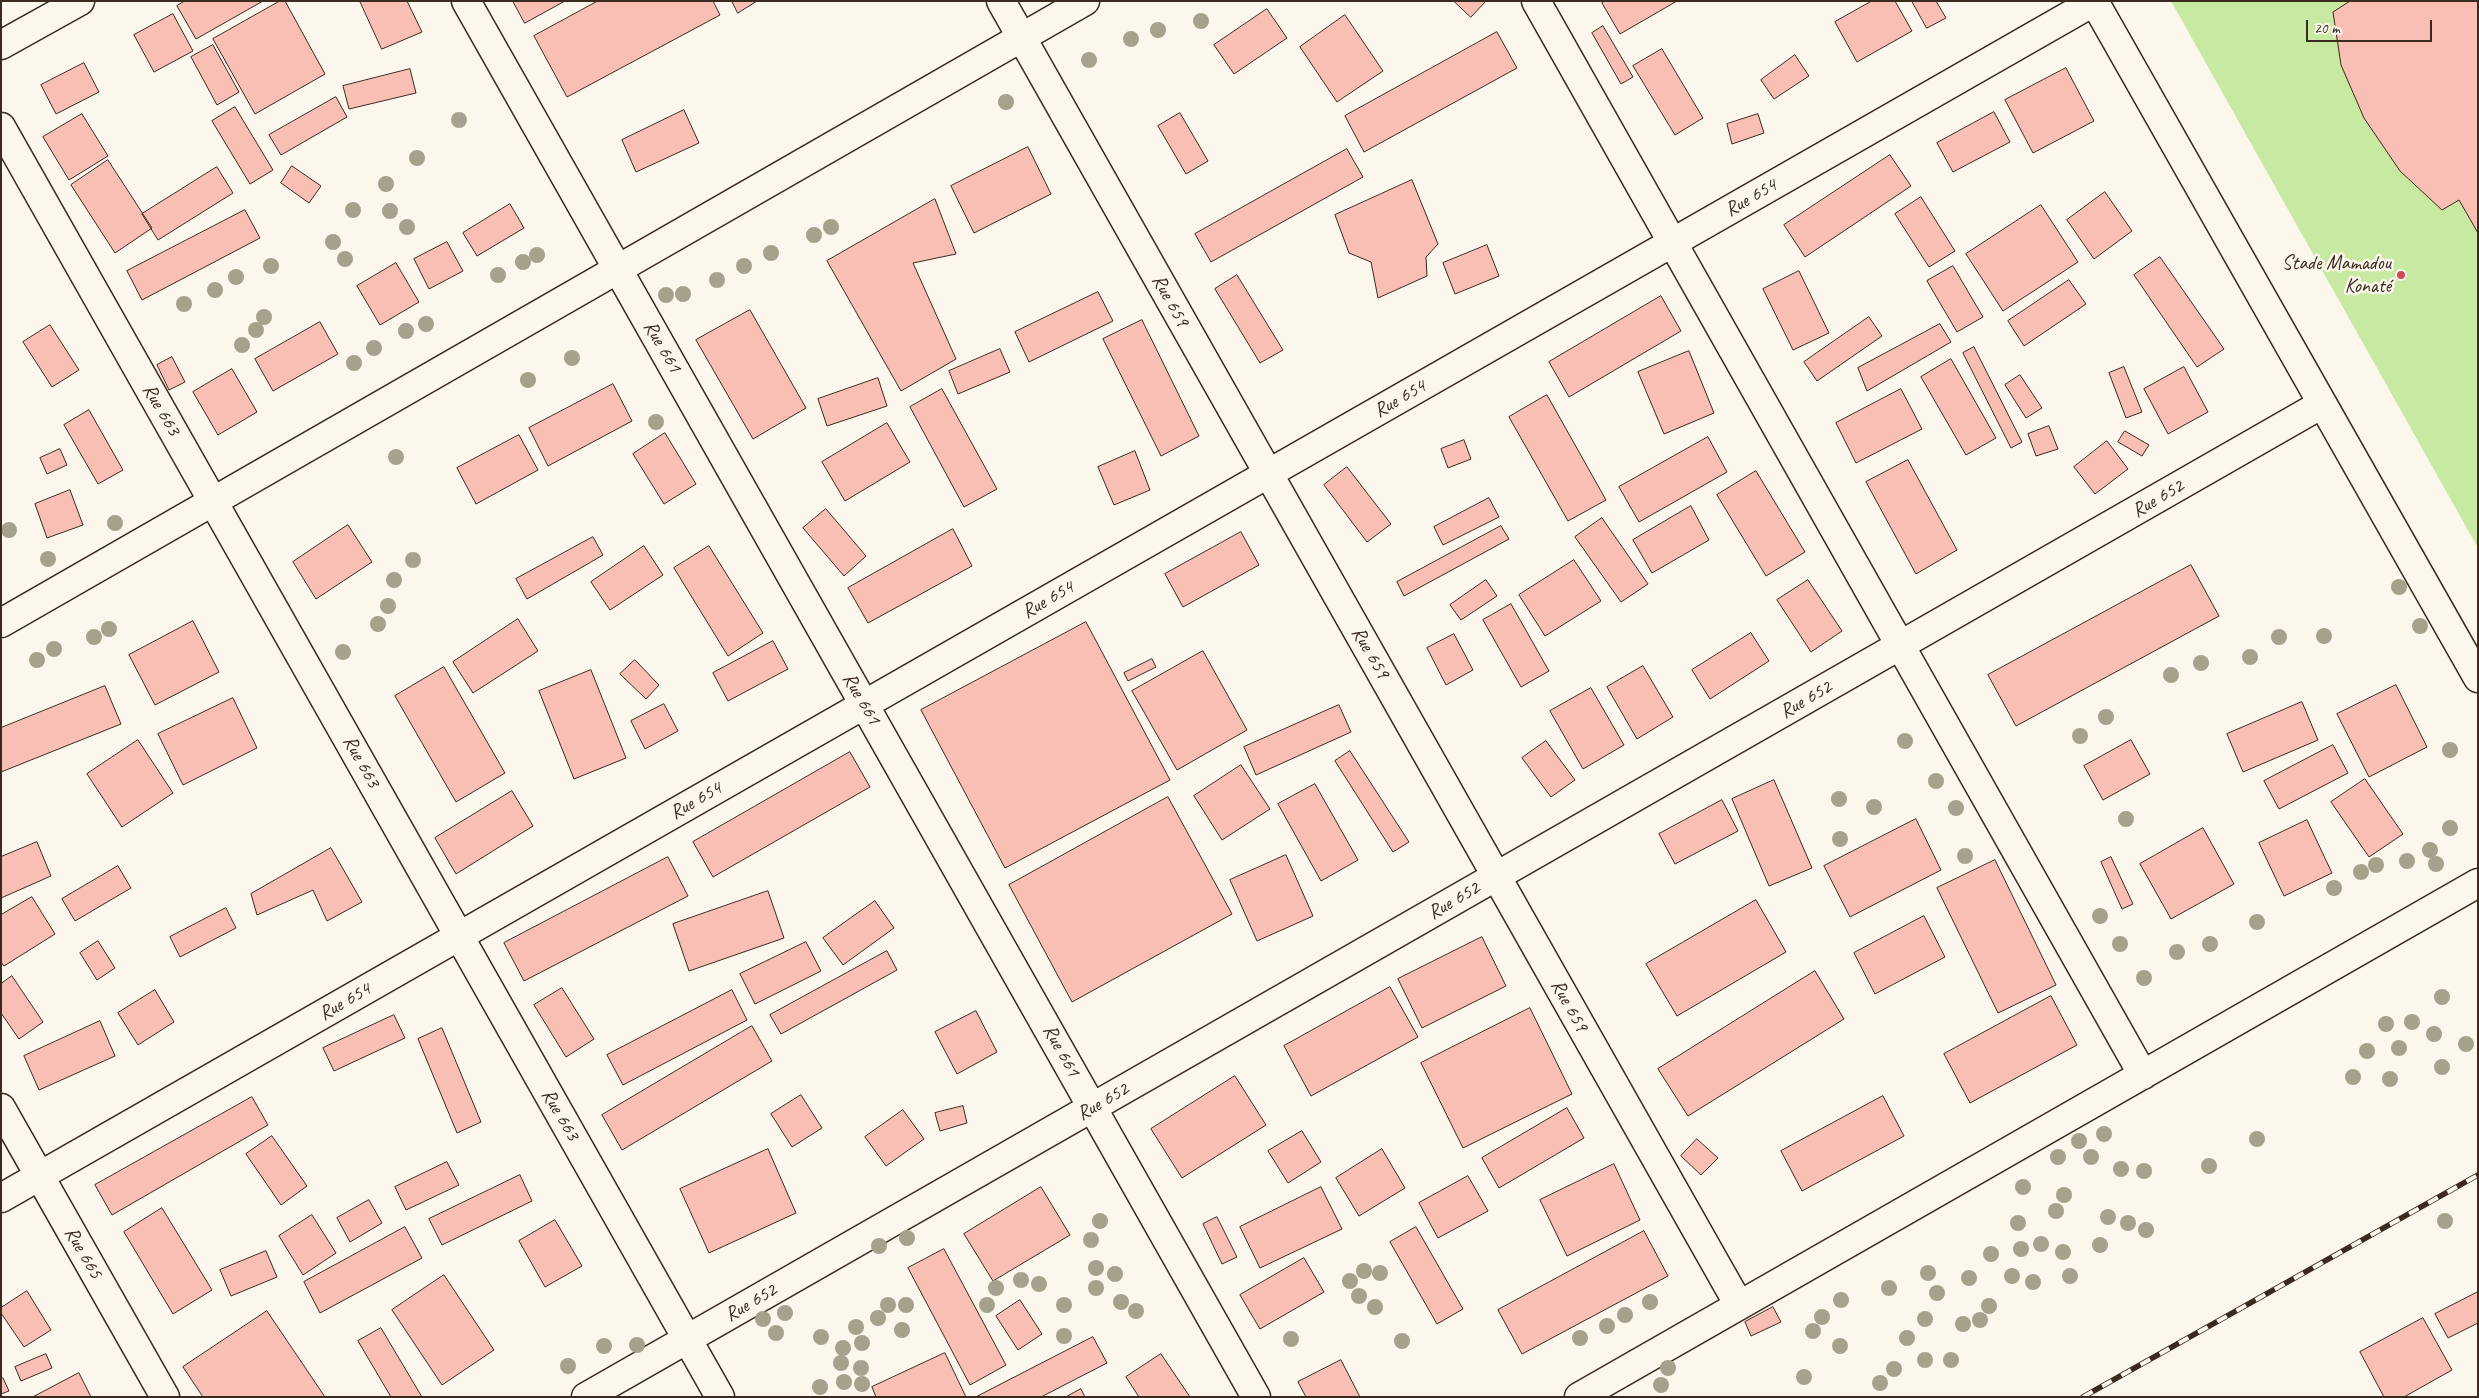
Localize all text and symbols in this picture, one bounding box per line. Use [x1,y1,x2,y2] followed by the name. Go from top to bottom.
[2309,10,2435,42] scale bar
[2314,19,2340,38] text: 20 m
[1721,174,1781,222] street label: Rue 654
[2282,252,2391,299] place label: Stade Mamadou Konaté
[2395,269,2407,281] marker: Stade Mamadou Konaté
[1146,271,1194,331] street label: Rue 659
[638,317,686,377] street label: Rue 661
[1370,375,1430,423] street label: Rue 654
[137,380,185,440] street label: Rue 663
[2128,475,2188,523] street label: Rue 652
[1018,576,1078,624] street label: Rue 654
[1346,623,1394,683] street label: Rue 659
[837,669,885,729] street label: Rue 661
[1776,676,1836,724] street label: Rue 652
[337,732,385,792] street label: Rue 663
[666,777,726,825] street label: Rue 654
[1424,877,1484,925] street label: Rue 652
[1545,976,1593,1036] street label: Rue 659
[315,978,375,1026] street label: Rue 654
[1037,1021,1085,1081] street label: Rue 661
[1073,1078,1133,1126] street label: Rue 652
[536,1085,584,1145] street label: Rue 663
[59,1223,107,1283] street label: Rue 665
[721,1279,781,1327] street label: Rue 652

